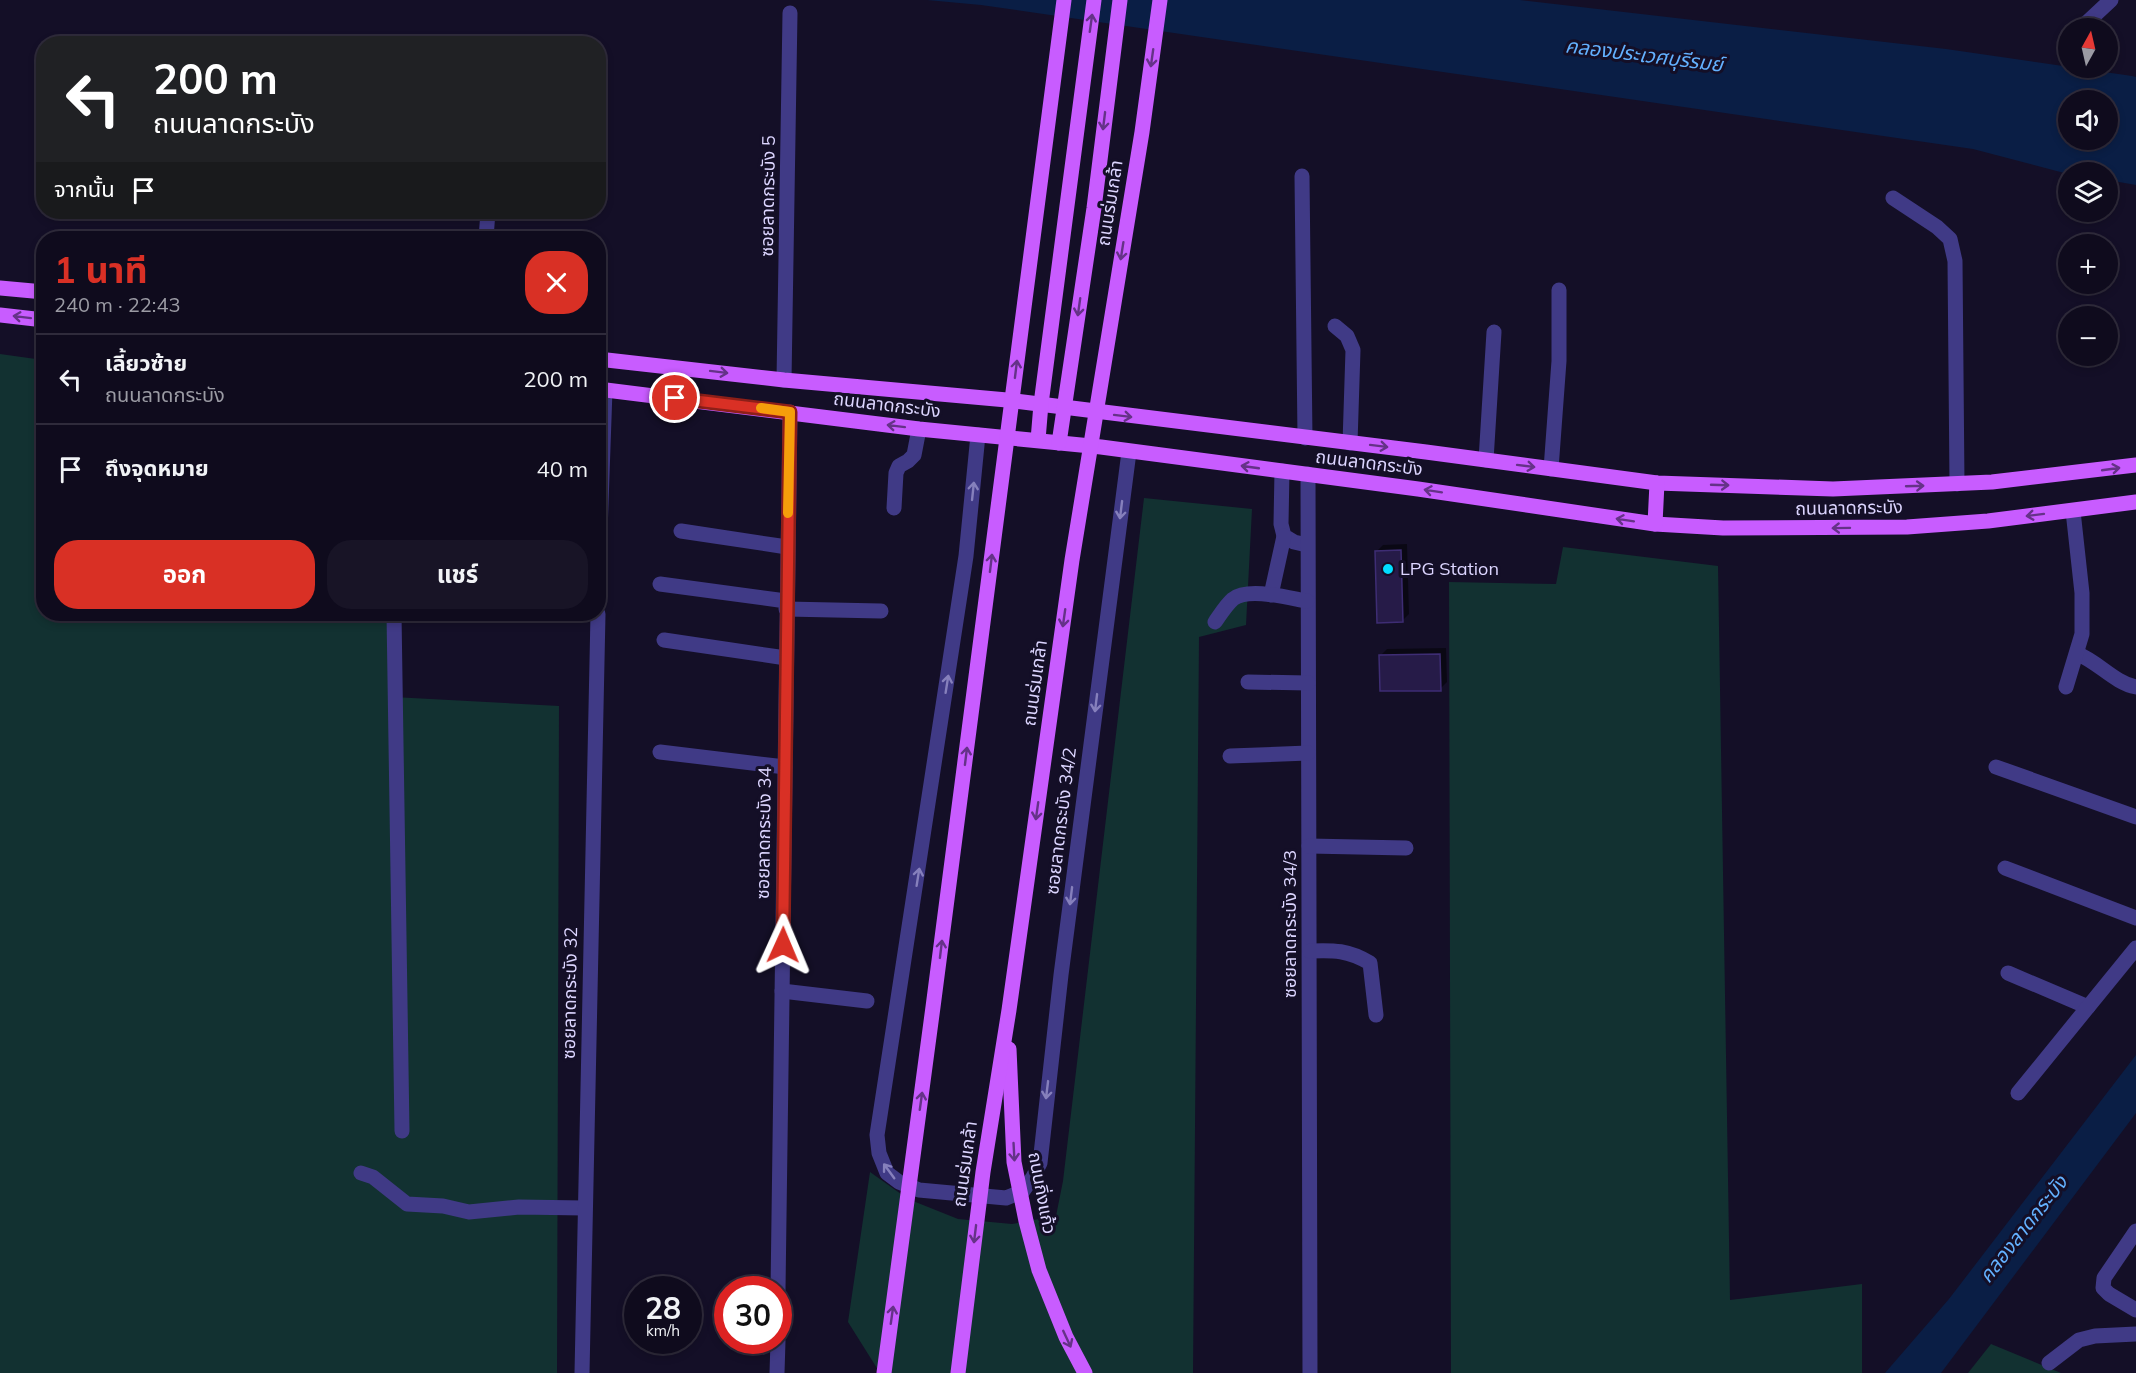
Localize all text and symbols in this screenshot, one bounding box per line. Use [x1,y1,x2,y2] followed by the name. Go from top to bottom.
[1086,13,1097,33] one-way arrow
[2058,18,2118,78] north arrow
[2058,18,2118,366] map controls
[1564,32,1728,78] water label: คลองประเวศบุรีรมย์
[1146,48,1157,67] one-way arrow
[153,52,278,105] text: 200 m
[54,60,132,138] icon: left
[2058,90,2118,150] button: sound
[153,106,315,140] text: ถนนลาดกระบัง
[1099,110,1110,130] one-way arrow
[755,135,780,257] street label: ซอยลาดกระบัง 5
[1091,158,1128,247] street label: ถนนร่มเกล้า
[2058,162,2118,222] button: layers
[127,174,160,207] icon: arrive
[54,175,115,203] text: จากนั้น
[2058,234,2118,294] button: +
[1117,240,1128,260] one-way arrow
[54,247,148,292] text: 1 นาที
[525,251,588,314] button: close
[54,292,180,317] text: 240 m · 22:43
[1074,297,1085,317] one-way arrow
[2058,306,2118,366] button: −
[12,311,32,322] one-way arrow
[105,349,187,377] text: เลี้ยวซ้าย
[1011,360,1022,380] one-way arrow
[54,363,87,396] icon: left
[523,365,588,393] text: 200 m
[709,367,729,378] one-way arrow
[649,372,700,423] pin
[658,381,691,414] icon: arrive
[105,382,225,407] text: ถนนลาดกระบัง
[832,387,942,422] street label: ถนนลาดกระบัง
[1112,410,1132,421] one-way arrow
[887,420,907,431] one-way arrow
[1368,441,1388,452] one-way arrow
[1314,445,1424,480] street label: ถนนลาดกระบัง
[54,453,87,486] icon: arrive
[105,454,209,482] text: ถึงจุดหมาย
[537,455,588,483] text: 40 m
[1516,460,1535,471] one-way arrow
[1240,461,1260,472] one-way arrow
[2101,463,2120,474] one-way arrow
[1709,479,1729,491] one-way arrow
[1904,480,1924,491] one-way arrow
[968,482,979,502] one-way arrow
[1423,485,1443,496] one-way arrow
[1795,495,1903,520] street label: ถนนลาดกระบัง
[1115,499,1126,519] one-way arrow
[2026,510,2046,521] one-way arrow
[1616,514,1636,525] one-way arrow
[1831,523,1851,534] one-way arrow
[54,540,315,609] button: ออก
[327,540,588,609] button: แชร์
[986,553,997,573] one-way arrow
[1400,557,1499,580] place label: LPG Station
[1381,562,1395,576] marker: LPG Station
[1058,607,1069,627] one-way arrow
[1017,639,1052,727] street label: ถนนร่มเกล้า
[941,675,952,695] one-way arrow
[1090,693,1101,712] one-way arrow
[1040,746,1081,896] street label: ซอยลาดกระบัง 34/2
[961,747,972,766] one-way arrow
[751,767,776,899] street label: ซอยลาดกระบัง 34
[1031,800,1042,820] one-way arrow
[1278,850,1301,998] street label: ซอยลาดกระบัง 34/3
[912,868,923,888] one-way arrow
[1065,886,1076,906] one-way arrow
[751,913,815,977] position arrow
[557,927,582,1059] street label: ซอยลาดกระบัง 32
[936,940,947,960] one-way arrow
[1042,1080,1053,1099] one-way arrow
[915,1092,926,1111] one-way arrow
[947,1120,982,1208] street label: ถนนร่มเกล้า
[1009,1142,1020,1162] one-way arrow
[1023,1150,1062,1236] street label: ถนนกิ่งแก้ว
[883,1163,896,1179] one-way arrow
[1973,1169,2073,1287] water label: คลองลาดกระบัง
[970,1223,981,1243] one-way arrow
[714,1276,792,1354] speed limit sign: 30
[645,1289,681,1327] text: 28
[886,1306,897,1325] one-way arrow
[646,1321,680,1340] text: km/h
[1062,1329,1074,1347] one-way arrow

